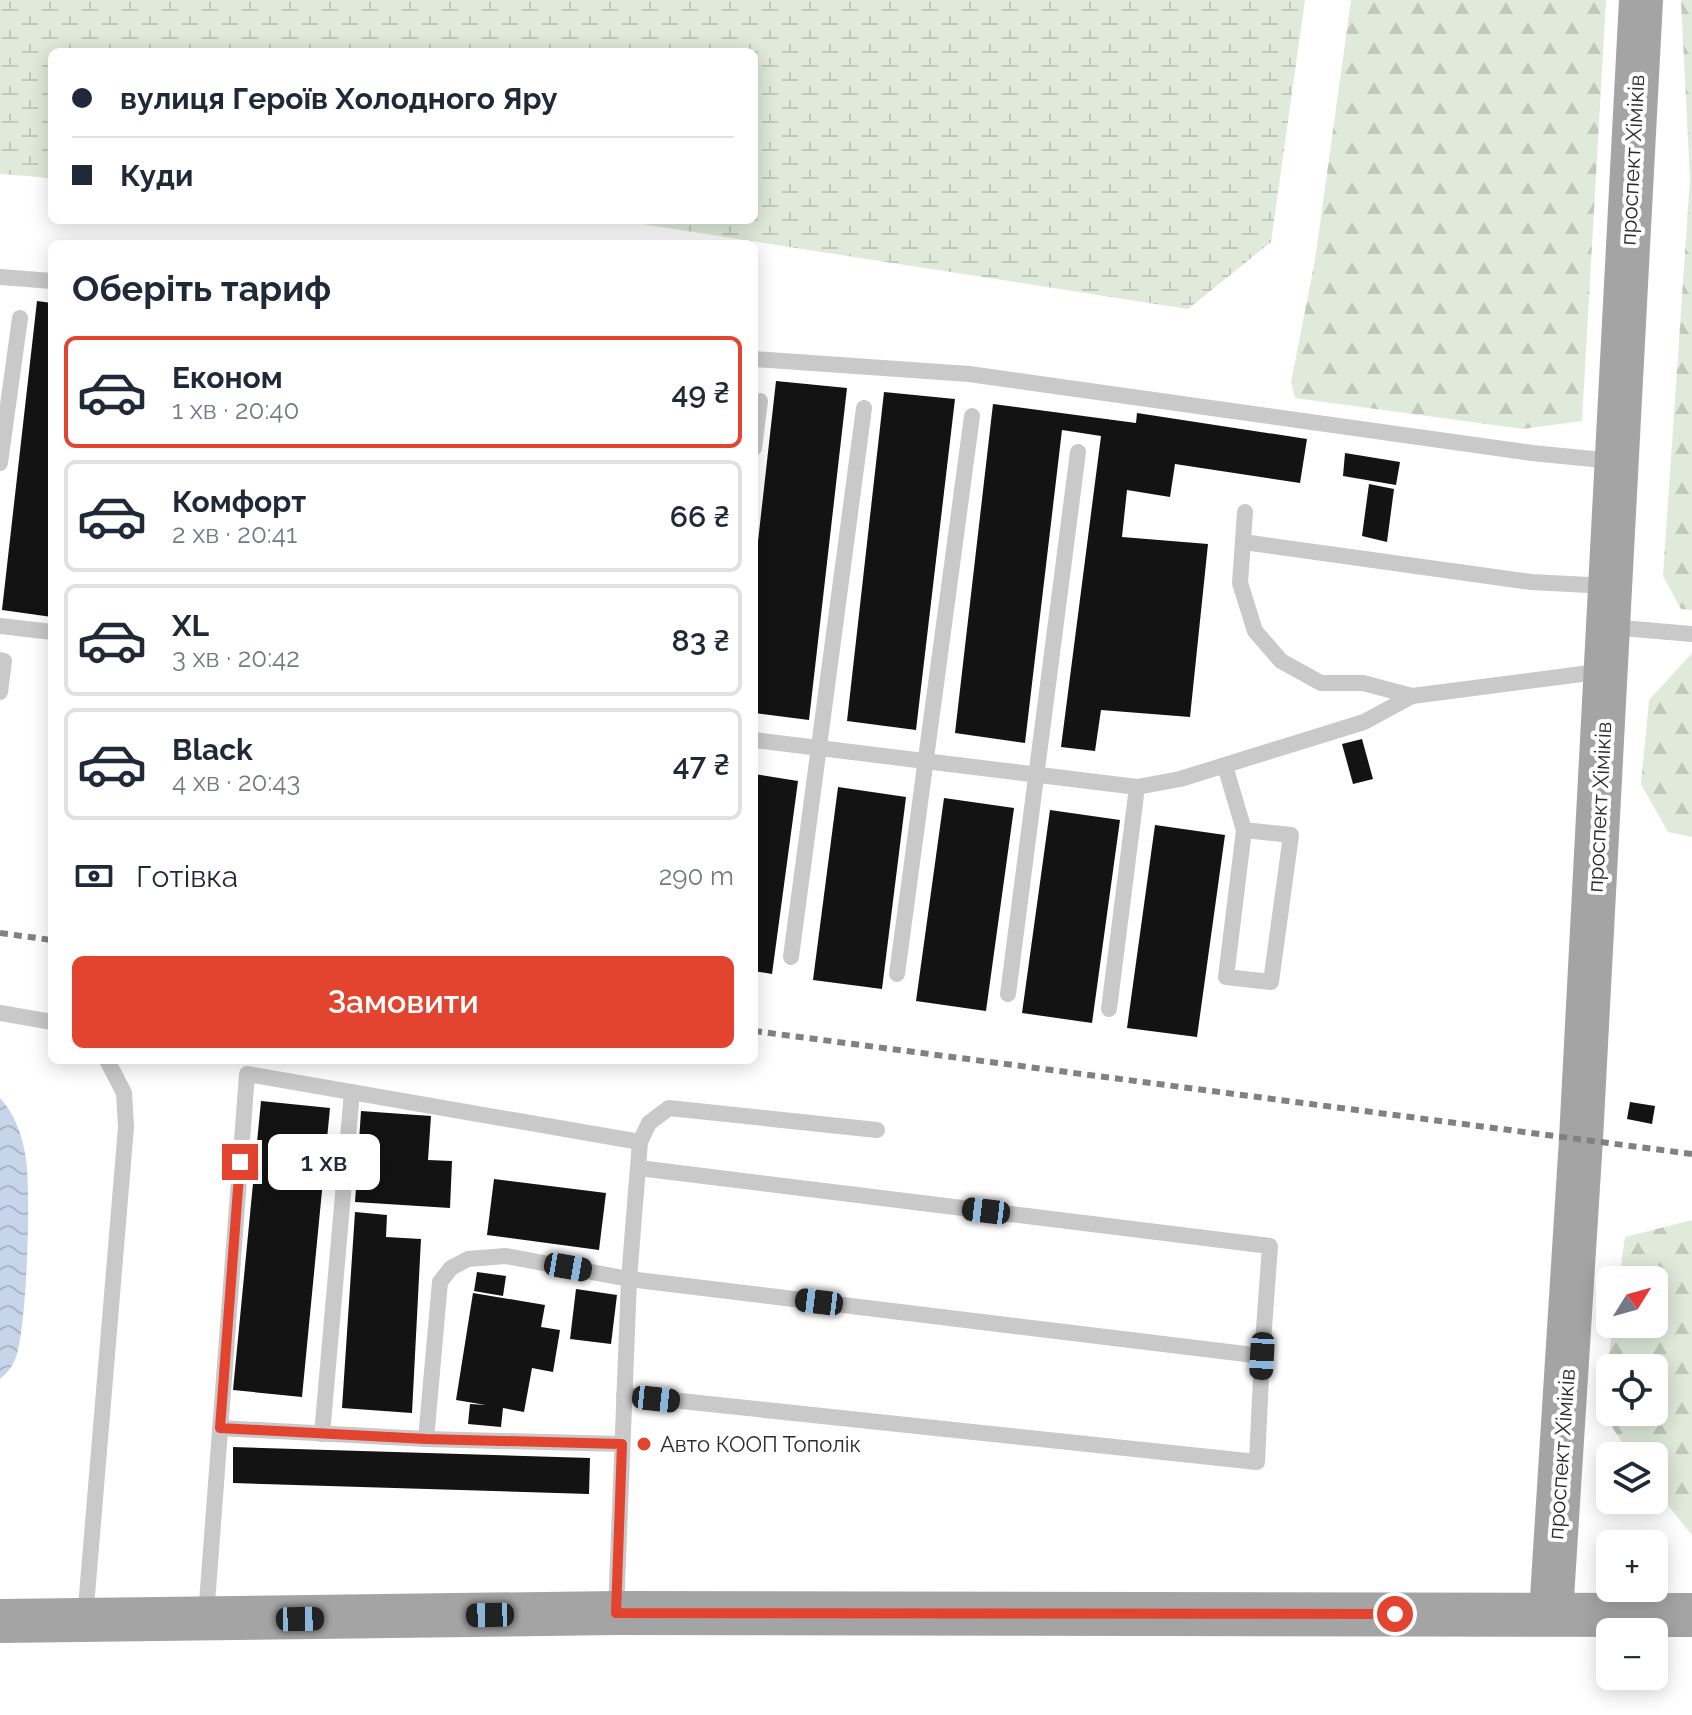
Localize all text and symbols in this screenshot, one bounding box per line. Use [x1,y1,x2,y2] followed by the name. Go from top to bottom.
[1615,74,1649,246] street label: проспект Хіміків
[120,81,557,116] text: вулиця Героїв Холодного Яру
[120,158,193,193] text: Куди
[72,267,331,309] text: Оберіть тариф
[76,356,148,428] icon: car
[172,360,283,395] text: Економ
[672,375,730,410] text: 49 ₴
[172,395,299,425] text: 1 хв · 20:40
[76,480,148,552] icon: car
[172,484,306,519] text: Комфорт
[670,499,730,534] text: 66 ₴
[172,519,297,549] text: 2 хв · 20:41
[76,604,148,676] icon: car
[172,608,209,643] text: XL
[672,623,730,658] text: 83 ₴
[172,643,300,673] text: 3 хв · 20:42
[1582,721,1616,893] street label: проспект Хіміків
[76,728,148,800] icon: car
[172,732,253,767] text: Black
[673,747,730,782] text: 47 ₴
[172,767,300,797] text: 4 хв · 20:43
[72,854,116,898] icon: cash
[136,859,238,894] text: Готівка
[659,861,734,891] text: 290 m
[72,956,734,1048] button: Замовити
[268,1134,380,1190] callout: 1 хв
[222,1144,258,1180] route end
[301,1147,347,1177] text: 1 хв
[961,1196,1011,1226] car
[542,1251,594,1283] car
[1596,1266,1668,1338] north arrow
[1596,1266,1668,1690] map controls
[794,1287,844,1317] car
[1249,1331,1275,1381] car
[1596,1354,1668,1426] button: locate
[1542,1368,1580,1540] street label: проспект Хіміків
[631,1385,681,1413] car
[660,1431,861,1457] place label: Авто КООП Тополік
[635,1435,653,1453] marker: Авто КООП Тополік
[1596,1442,1668,1514] button: layers
[1596,1530,1668,1602] button: +
[1377,1596,1413,1632] route start
[466,1603,514,1627] car
[276,1607,324,1631] car
[1596,1618,1668,1690] button: −

